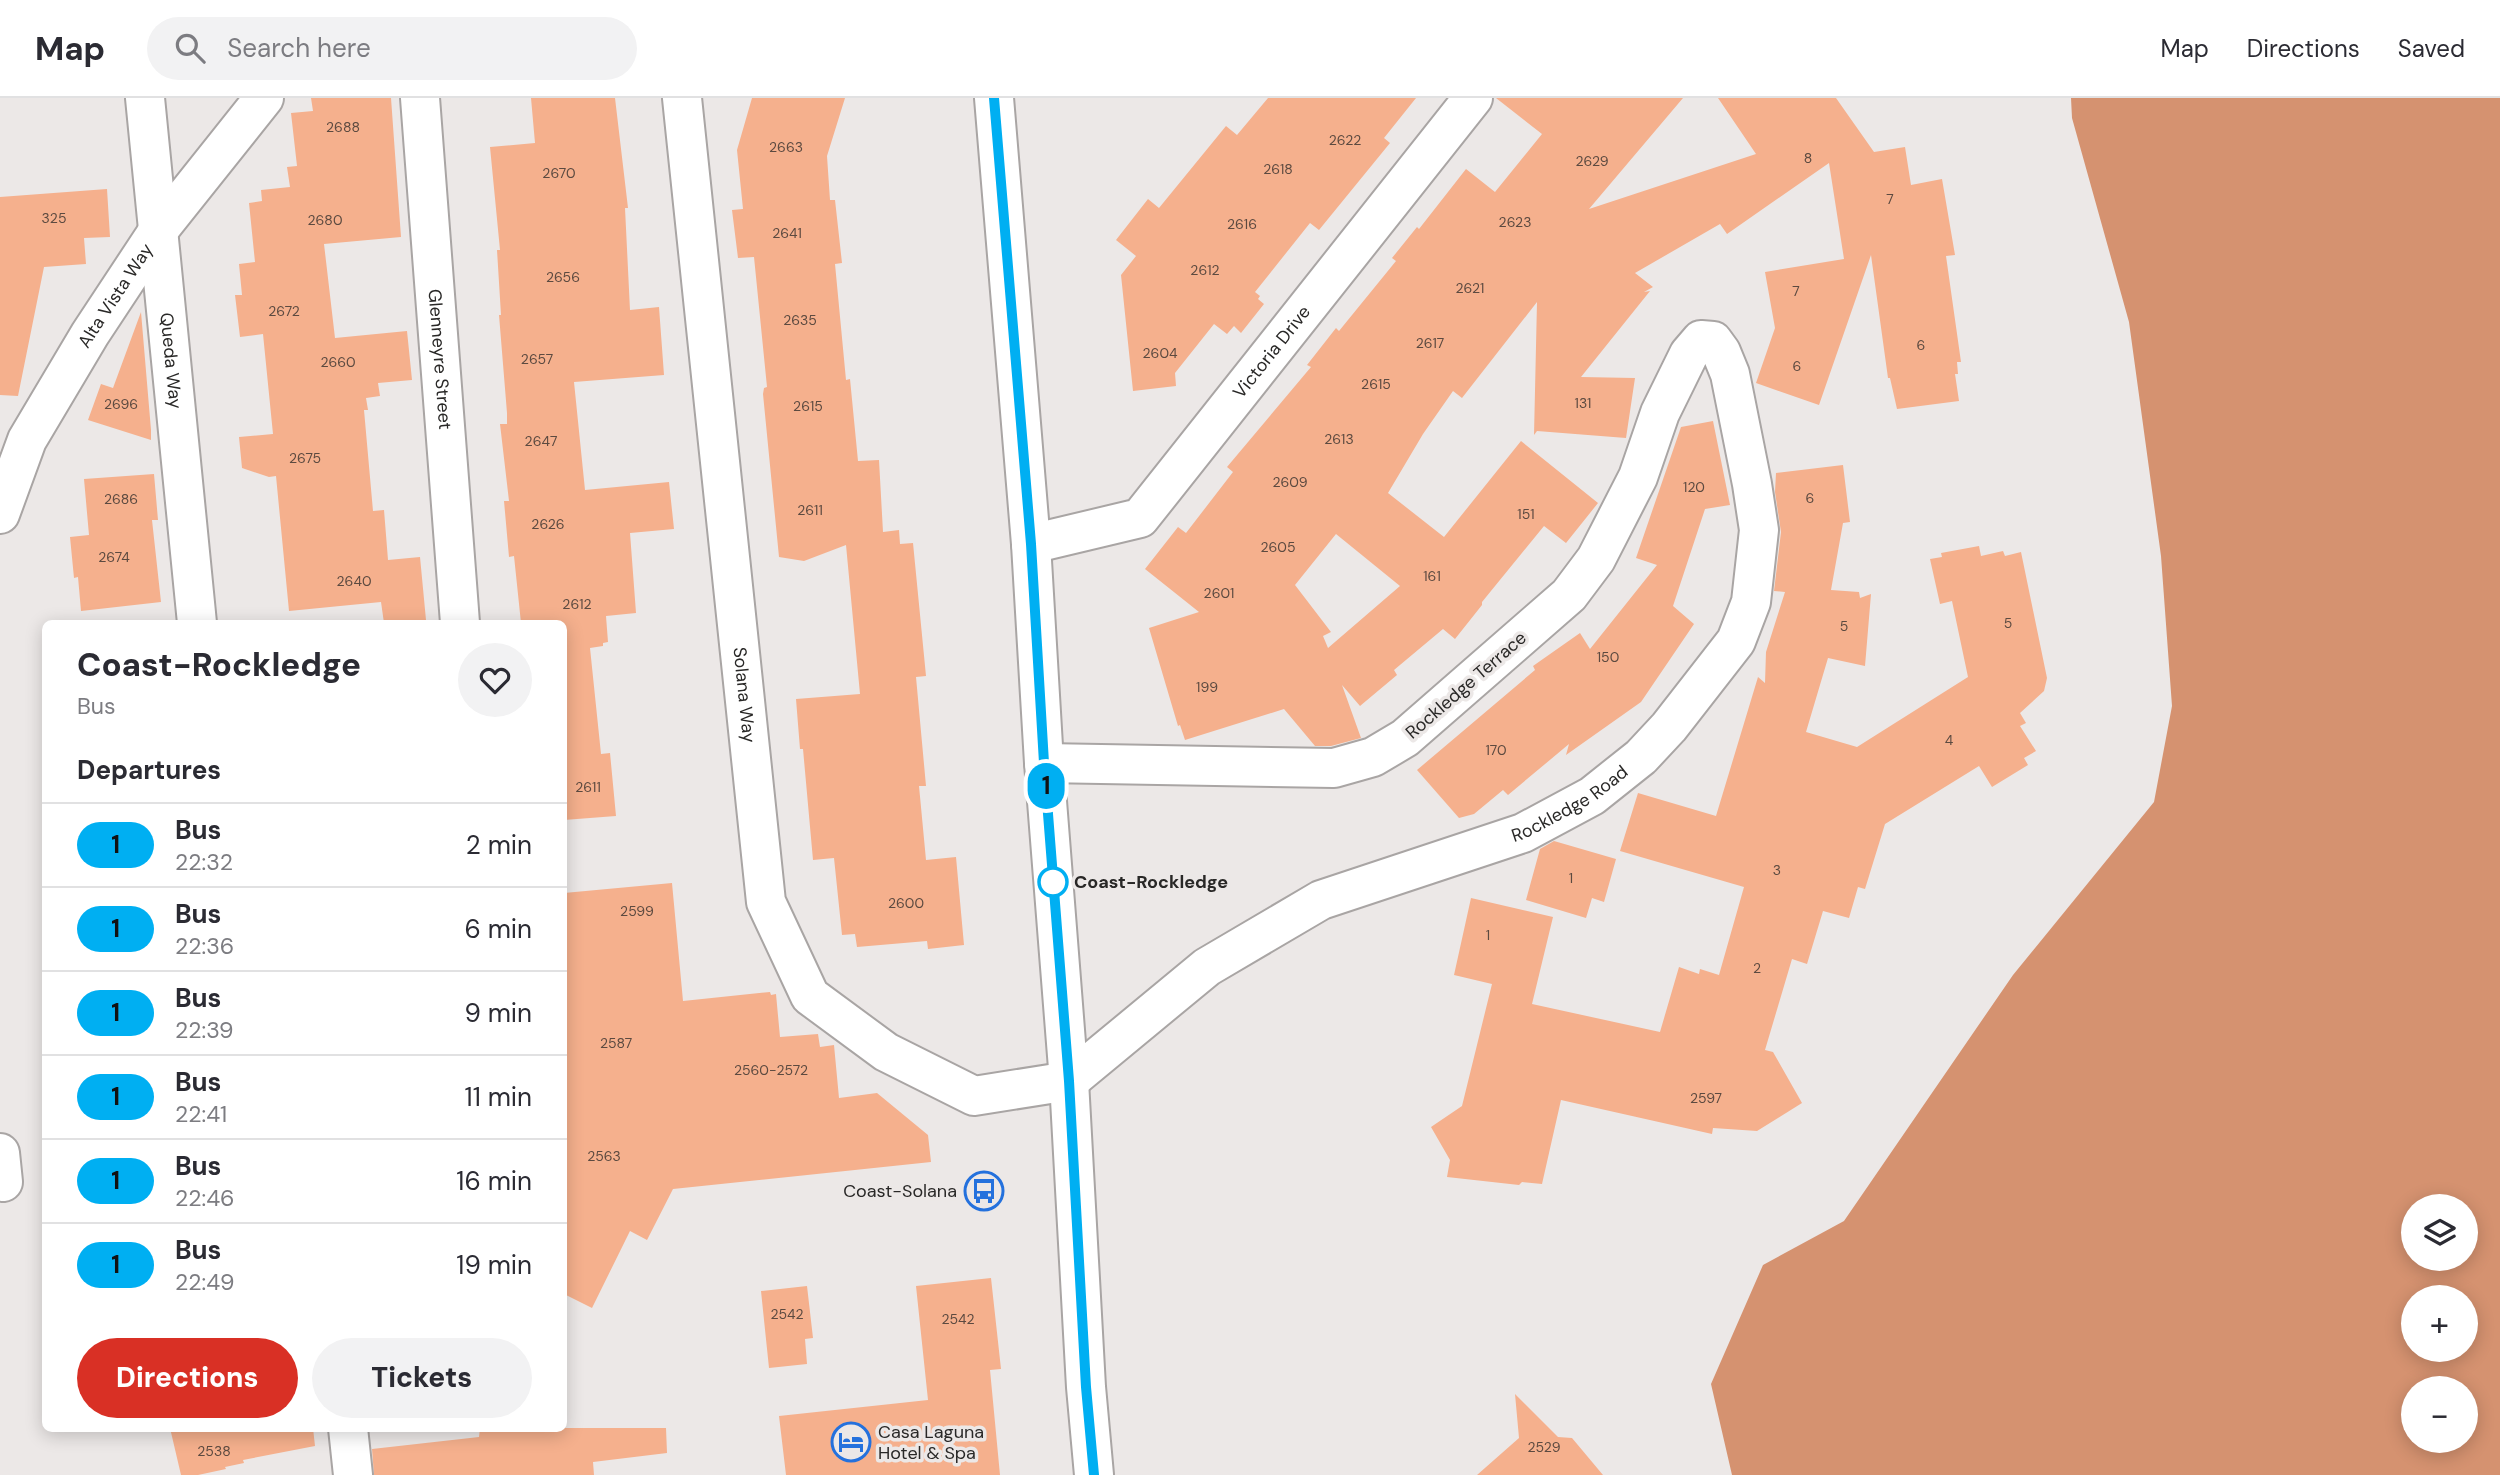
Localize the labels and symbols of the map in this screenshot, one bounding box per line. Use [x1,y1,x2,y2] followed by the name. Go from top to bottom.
[326,118,360,136] house number: 2688
[1329,131,1361,149] house number: 2622
[769,138,803,156] house number: 2663
[1804,149,1812,167] house number: 8
[1575,152,1609,170] house number: 2629
[1263,160,1293,178] house number: 2618
[542,164,576,182] house number: 2670
[1886,190,1894,208] house number: 7
[42,209,66,227] house number: 325
[308,211,342,229] house number: 2680
[1499,213,1531,231] house number: 2623
[1227,215,1257,233] house number: 2616
[772,224,802,242] house number: 2641
[72,239,158,352] street label: Alta Vista Way
[1190,261,1220,279] house number: 2612
[546,268,580,286] house number: 2656
[1456,279,1484,297] house number: 2621
[1792,282,1800,300] house number: 7
[423,288,457,430] street label: Glenneyre Street
[1227,301,1316,403] street label: Victoria Drive
[268,302,300,320] house number: 2672
[783,311,817,329] house number: 2635
[154,312,188,410] street label: Queda Way
[1416,334,1444,352] house number: 2617
[1917,336,1925,354] house number: 6
[1143,344,1178,362] house number: 2604
[521,350,553,368] house number: 2657
[320,353,356,371] house number: 2660
[1793,357,1801,375] house number: 6
[1361,375,1391,393] house number: 2615
[1575,394,1591,412] house number: 131
[104,395,138,413] house number: 2696
[793,397,823,415] house number: 2615
[1324,430,1354,448] house number: 2613
[525,432,557,450] house number: 2647
[289,449,321,467] house number: 2675
[1272,473,1308,491] house number: 2609
[1683,478,1705,496] house number: 120
[1806,489,1814,507] house number: 6
[104,490,138,508] house number: 2686
[797,501,823,519] house number: 2611
[1517,505,1535,523] house number: 151
[531,515,565,533] house number: 2626
[1261,538,1295,556] house number: 2605
[98,548,130,566] house number: 2674
[1423,567,1441,585] house number: 161
[337,572,371,590] house number: 2640
[1204,584,1234,602] house number: 2601
[562,595,592,613] house number: 2612
[2004,614,2012,632] house number: 5
[1840,617,1848,635] house number: 5
[1400,626,1532,744] street label: Rockledge Terrace
[727,646,761,744] street label: Solana Way
[1597,648,1619,666] house number: 150
[1196,678,1218,696] house number: 199
[1945,731,1954,749] house number: 4
[1485,741,1507,759] house number: 170
[1508,760,1633,848] street label: Rockledge Road
[1023,763,1069,809] line badge: 1
[575,778,601,796] house number: 2611
[1773,861,1781,879] house number: 3
[1038,867,1068,897] marker: Coast-Rockledge
[1569,869,1573,887] house number: 1
[1074,870,1228,894] place label: Coast-Rockledge
[888,894,924,912] house number: 2600
[620,902,654,920] house number: 2599
[1486,926,1490,944] house number: 1
[1753,959,1761,977] house number: 2
[600,1034,632,1052] house number: 2587
[734,1061,808,1079] house number: 2560-2572
[1690,1089,1722,1107] house number: 2597
[587,1147,621,1165] house number: 2563
[963,1170,1005,1212] bus stop icon: Coast-Solana
[843,1179,957,1203] place label: Coast-Solana
[770,1305,804,1323] house number: 2542
[941,1310,975,1328] house number: 2542
[878,1420,984,1465] place label: Casa Laguna Hotel & Spa
[830,1421,872,1463] hotel icon: Casa Laguna Hotel & Spa
[1527,1438,1561,1456] house number: 2529
[197,1442,231,1460] house number: 2538

